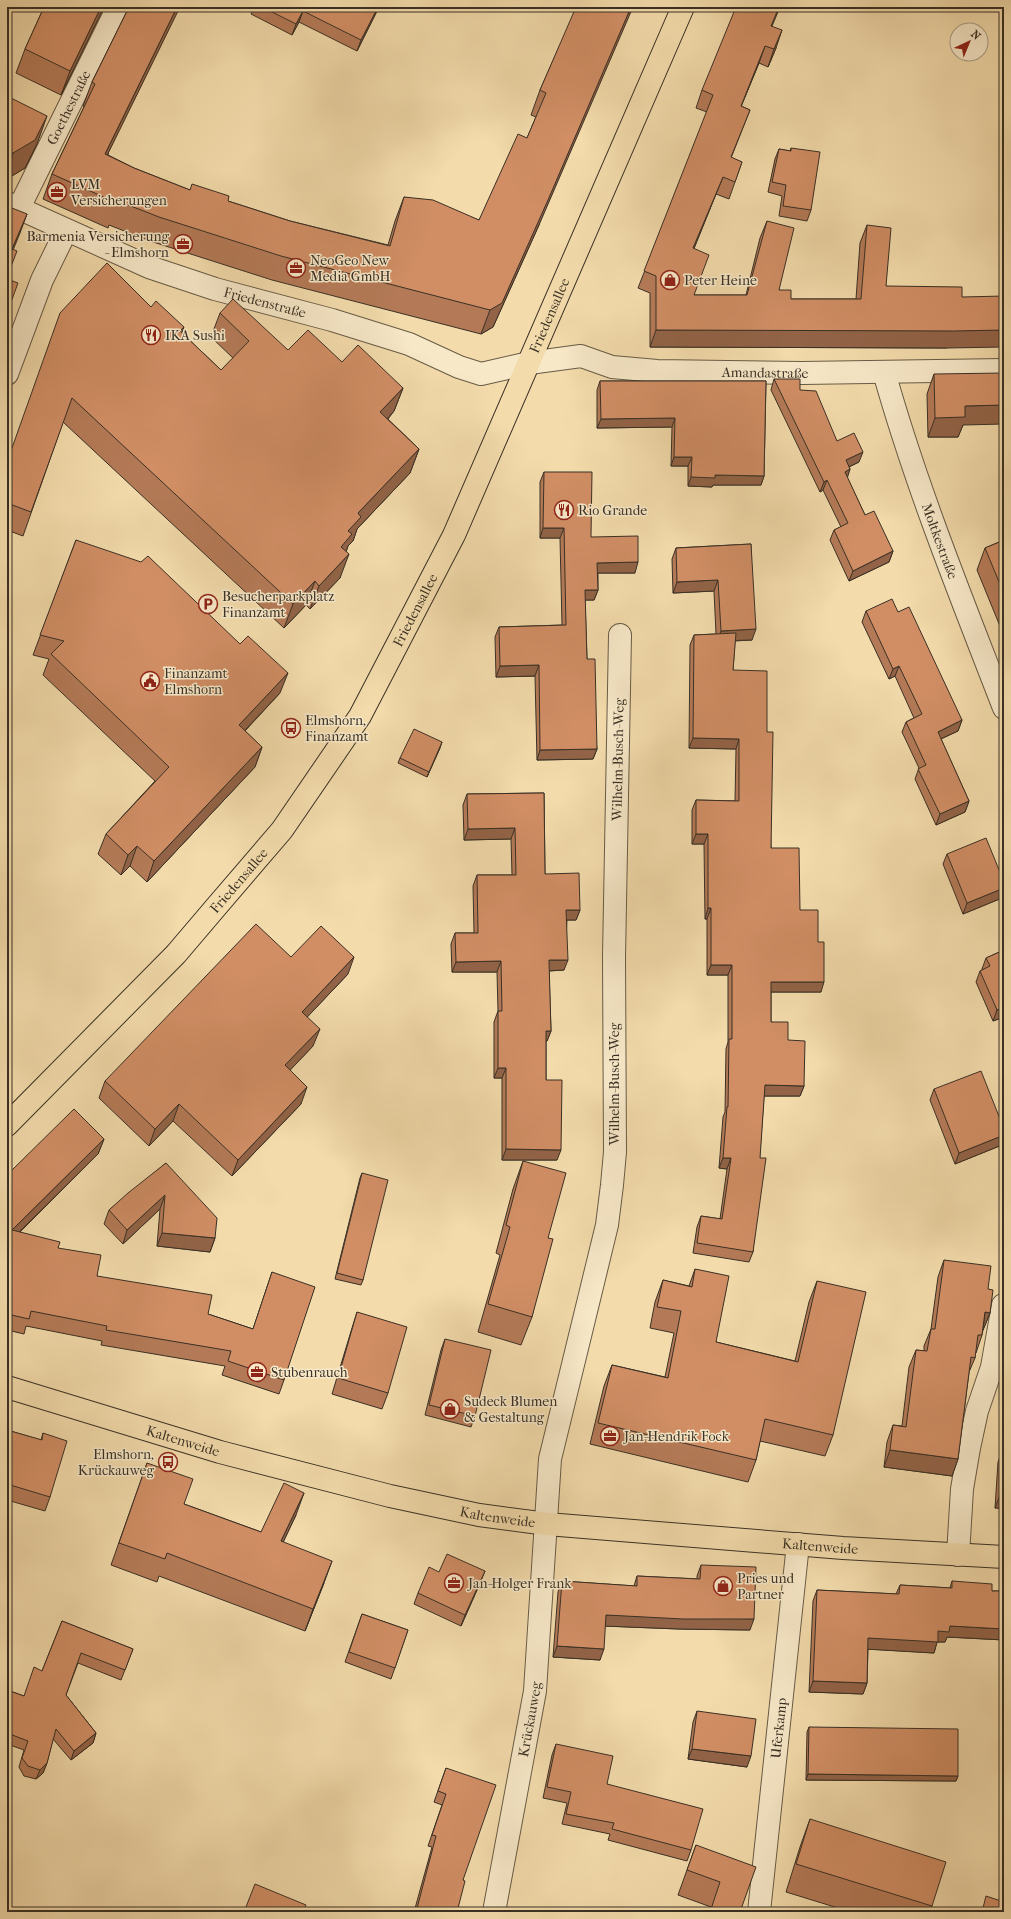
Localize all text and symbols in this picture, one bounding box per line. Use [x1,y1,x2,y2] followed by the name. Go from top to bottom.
[949,22,989,62] north arrow
[968,28,984,43] text: N
[43,68,94,148] street label: Goethestraße
[70,176,167,209] place label: LVM Versicherungen
[46,181,68,203] office icon: LVM Versicherungen
[26,228,170,261] place label: Barmenia Versicherung - Elmshorn
[172,233,194,255] office icon: Barmenia Versicherung - Elmshorn
[310,252,391,285] place label: NeoGeo New Media GmbH
[285,257,307,279] office icon: NeoGeo New Media GmbH
[659,269,681,291] shop icon: Peter Heine
[684,272,757,289] place label: Peter Heine
[526,275,574,356] street label: Friedensallee
[222,284,308,322] street label: Friedenstraße
[140,324,162,346] restaurant icon: IKA Sushi
[165,327,225,344] place label: IKA Sushi
[721,364,809,382] street label: Amandastraße
[553,499,575,521] restaurant icon: Rio Grande
[918,501,961,581] street label: Moltkestraße
[578,502,647,519] place label: Rio Grande
[389,571,442,650] street label: Friedensallee
[222,588,334,621] place label: Besucherparkplatz Finanzamt
[197,593,219,615] parking icon: Besucherparkplatz Finanzamt
[164,665,228,698] place label: Finanzamt Elmshorn
[139,670,161,692] public building icon: Finanzamt Elmshorn
[609,698,628,822] street label: Wilhelm-Busch-Weg
[305,712,369,745] place label: Elmshorn, Finanzamt
[280,717,302,739] bus stop icon: Elmshorn, Finanzamt
[206,845,272,917] street label: Friedensallee
[606,1022,623,1146] street label: Wilhelm-Busch-Weg
[246,1361,268,1383] office icon: Stubenrauch
[271,1364,348,1381] place label: Stubenrauch
[464,1393,557,1426] place label: Sudeck Blumen & Gestaltung
[439,1398,461,1420] shop icon: Sudeck Blumen & Gestaltung
[144,1422,222,1460] street label: Kaltenweide
[599,1425,621,1447] office icon: Jan-Hendrik Fock
[623,1428,730,1445] place label: Jan-Hendrik Fock
[78,1446,155,1479] place label: Elmshorn, Krückauweg
[157,1451,179,1473] bus stop icon: Elmshorn, Krückauweg
[458,1503,536,1531] street label: Kaltenweide
[782,1535,859,1558] street label: Kaltenweide
[737,1570,795,1603] place label: Pries und Partner
[443,1572,465,1594] office icon: Jan-Holger Frank
[467,1575,572,1592] place label: Jan-Holger Frank
[712,1575,734,1597] shop icon: Pries und Partner
[515,1681,545,1758] street label: Krückauweg
[767,1696,791,1759] street label: Uferkamp

